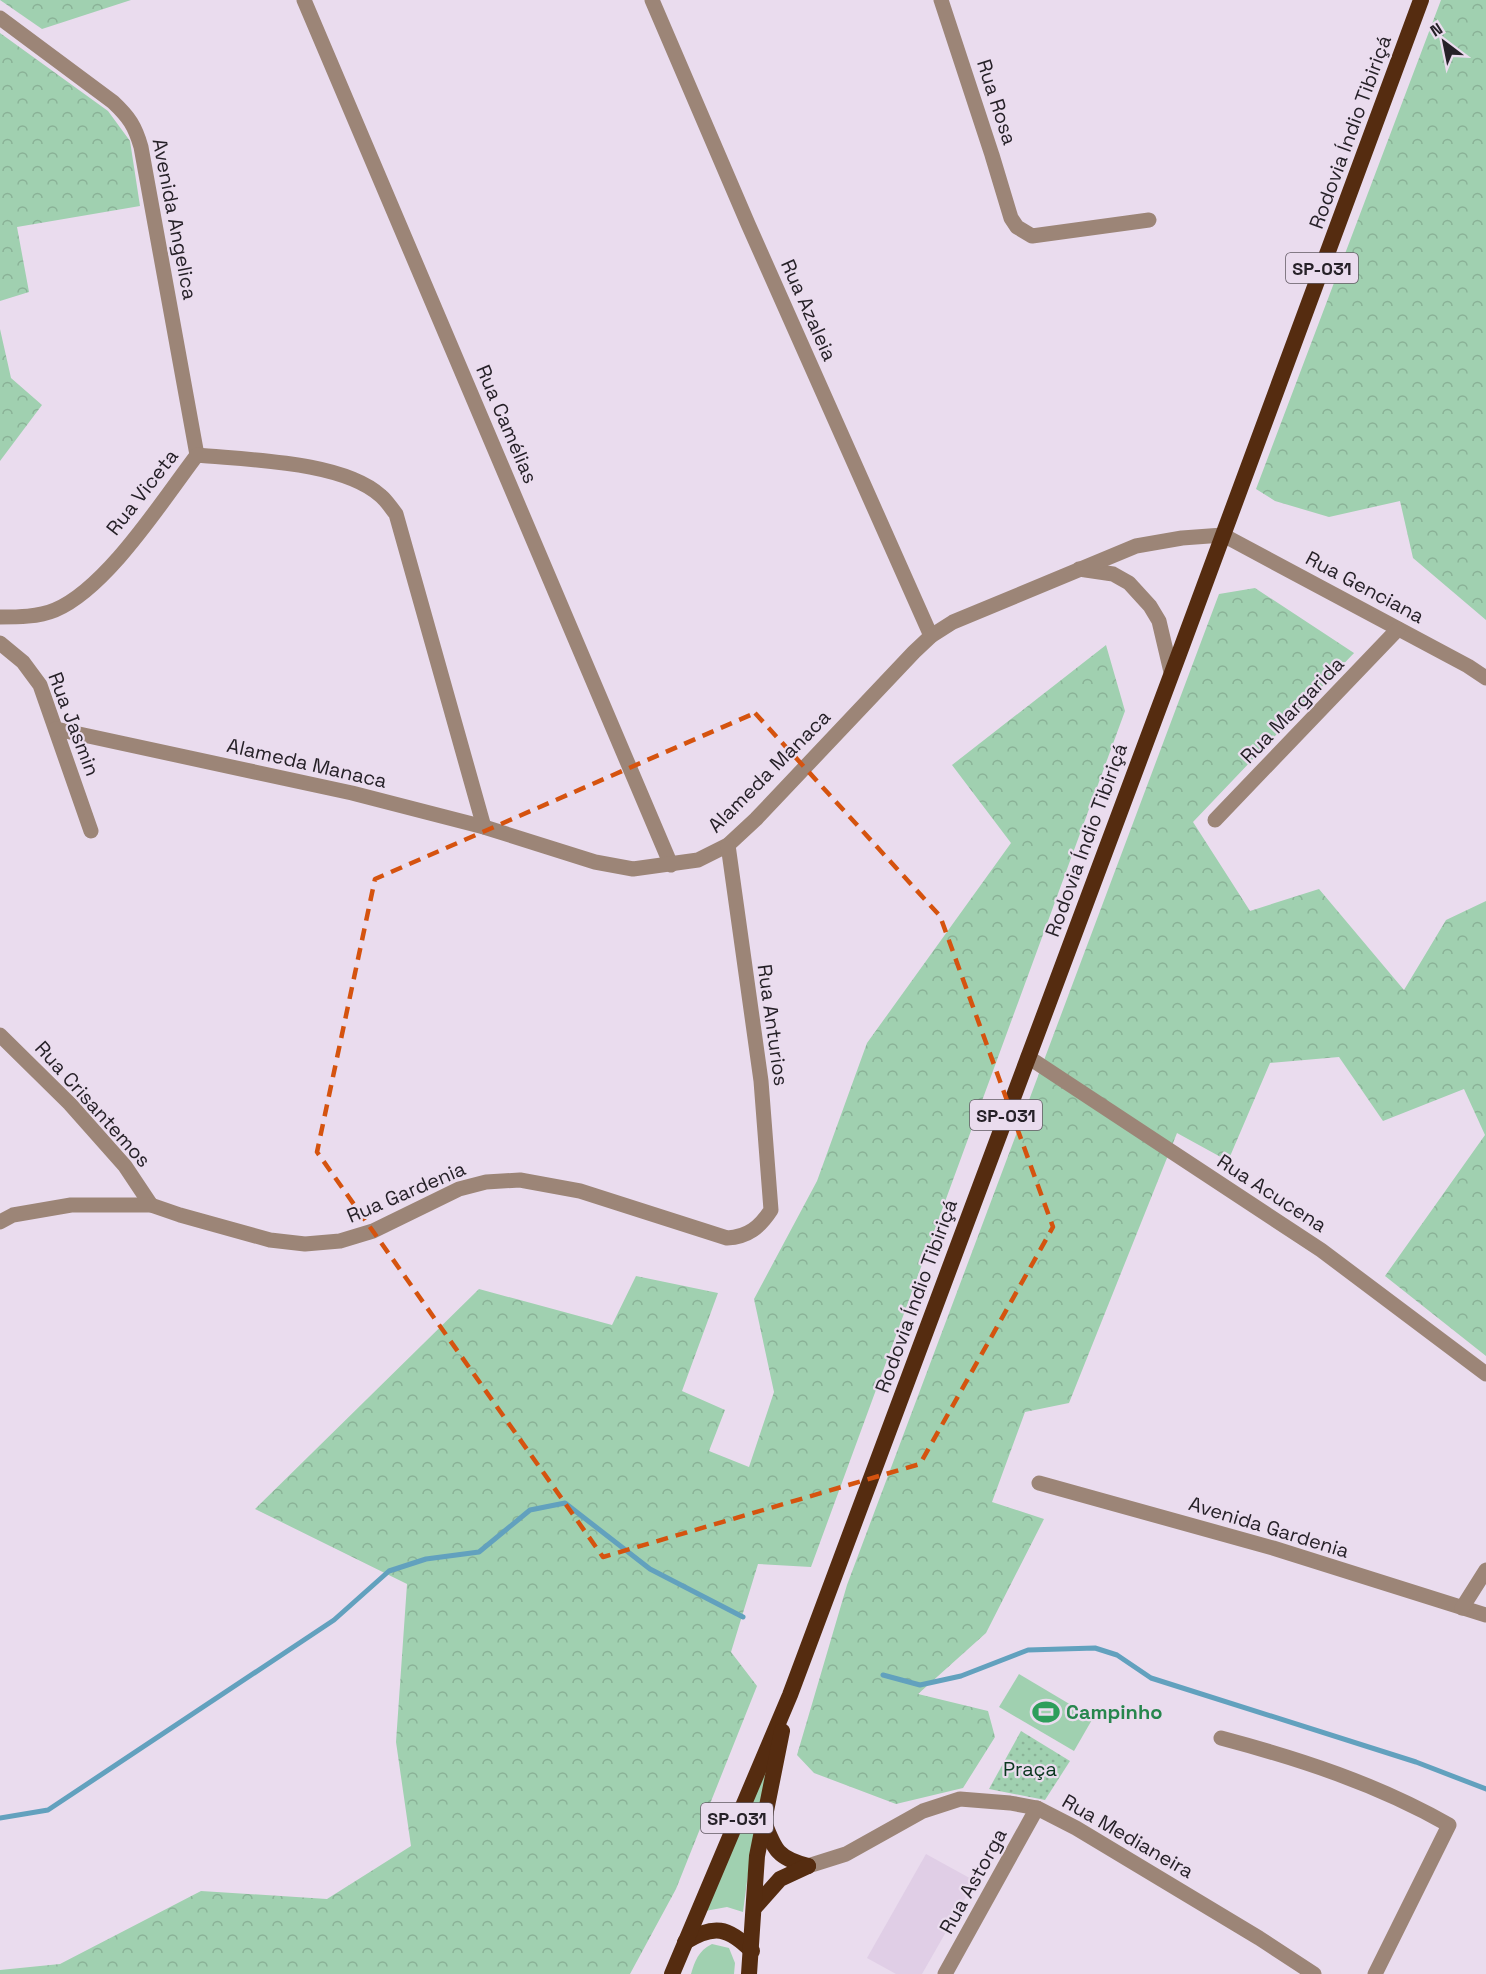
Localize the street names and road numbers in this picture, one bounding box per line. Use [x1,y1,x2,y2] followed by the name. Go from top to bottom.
[1303,32,1397,232] street label: Rodovia Índio Tibiriçá
[971,56,1023,148] street label: Rua Rosa
[147,136,203,302] street label: Avenida Angelica
[1286,253,1358,283] road number: SP-031
[775,255,843,365] street label: Rua Azaleia
[470,361,544,487] street label: Rua Camélias
[100,444,184,540] street label: Rua Viceta
[1301,545,1429,629] street label: Rua Genciana
[1234,651,1350,769] street label: Rua Margarida
[42,668,106,780] street label: Rua Jasmin
[702,704,836,838] street label: Alameda Manaca
[225,732,389,794] street label: Alameda Manaca
[1039,740,1133,940] street label: Rodovia Índio Tibiriçá
[752,962,794,1088] street label: Rua Anturios
[29,1035,157,1173] street label: Rua Crisantemos
[970,1100,1042,1130] road number: SP-031
[1212,1148,1332,1238] street label: Rua Acucena
[343,1155,469,1229] street label: Rua Gardenia
[869,1196,963,1396] street label: Rodovia Índio Tibiriçá
[1186,1490,1352,1564] street label: Avenida Gardenia
[1058,1788,1198,1884] street label: Rua Medianeira
[701,1803,773,1833] road number: SP-031
[933,1824,1013,1938] street label: Rua Astorga

